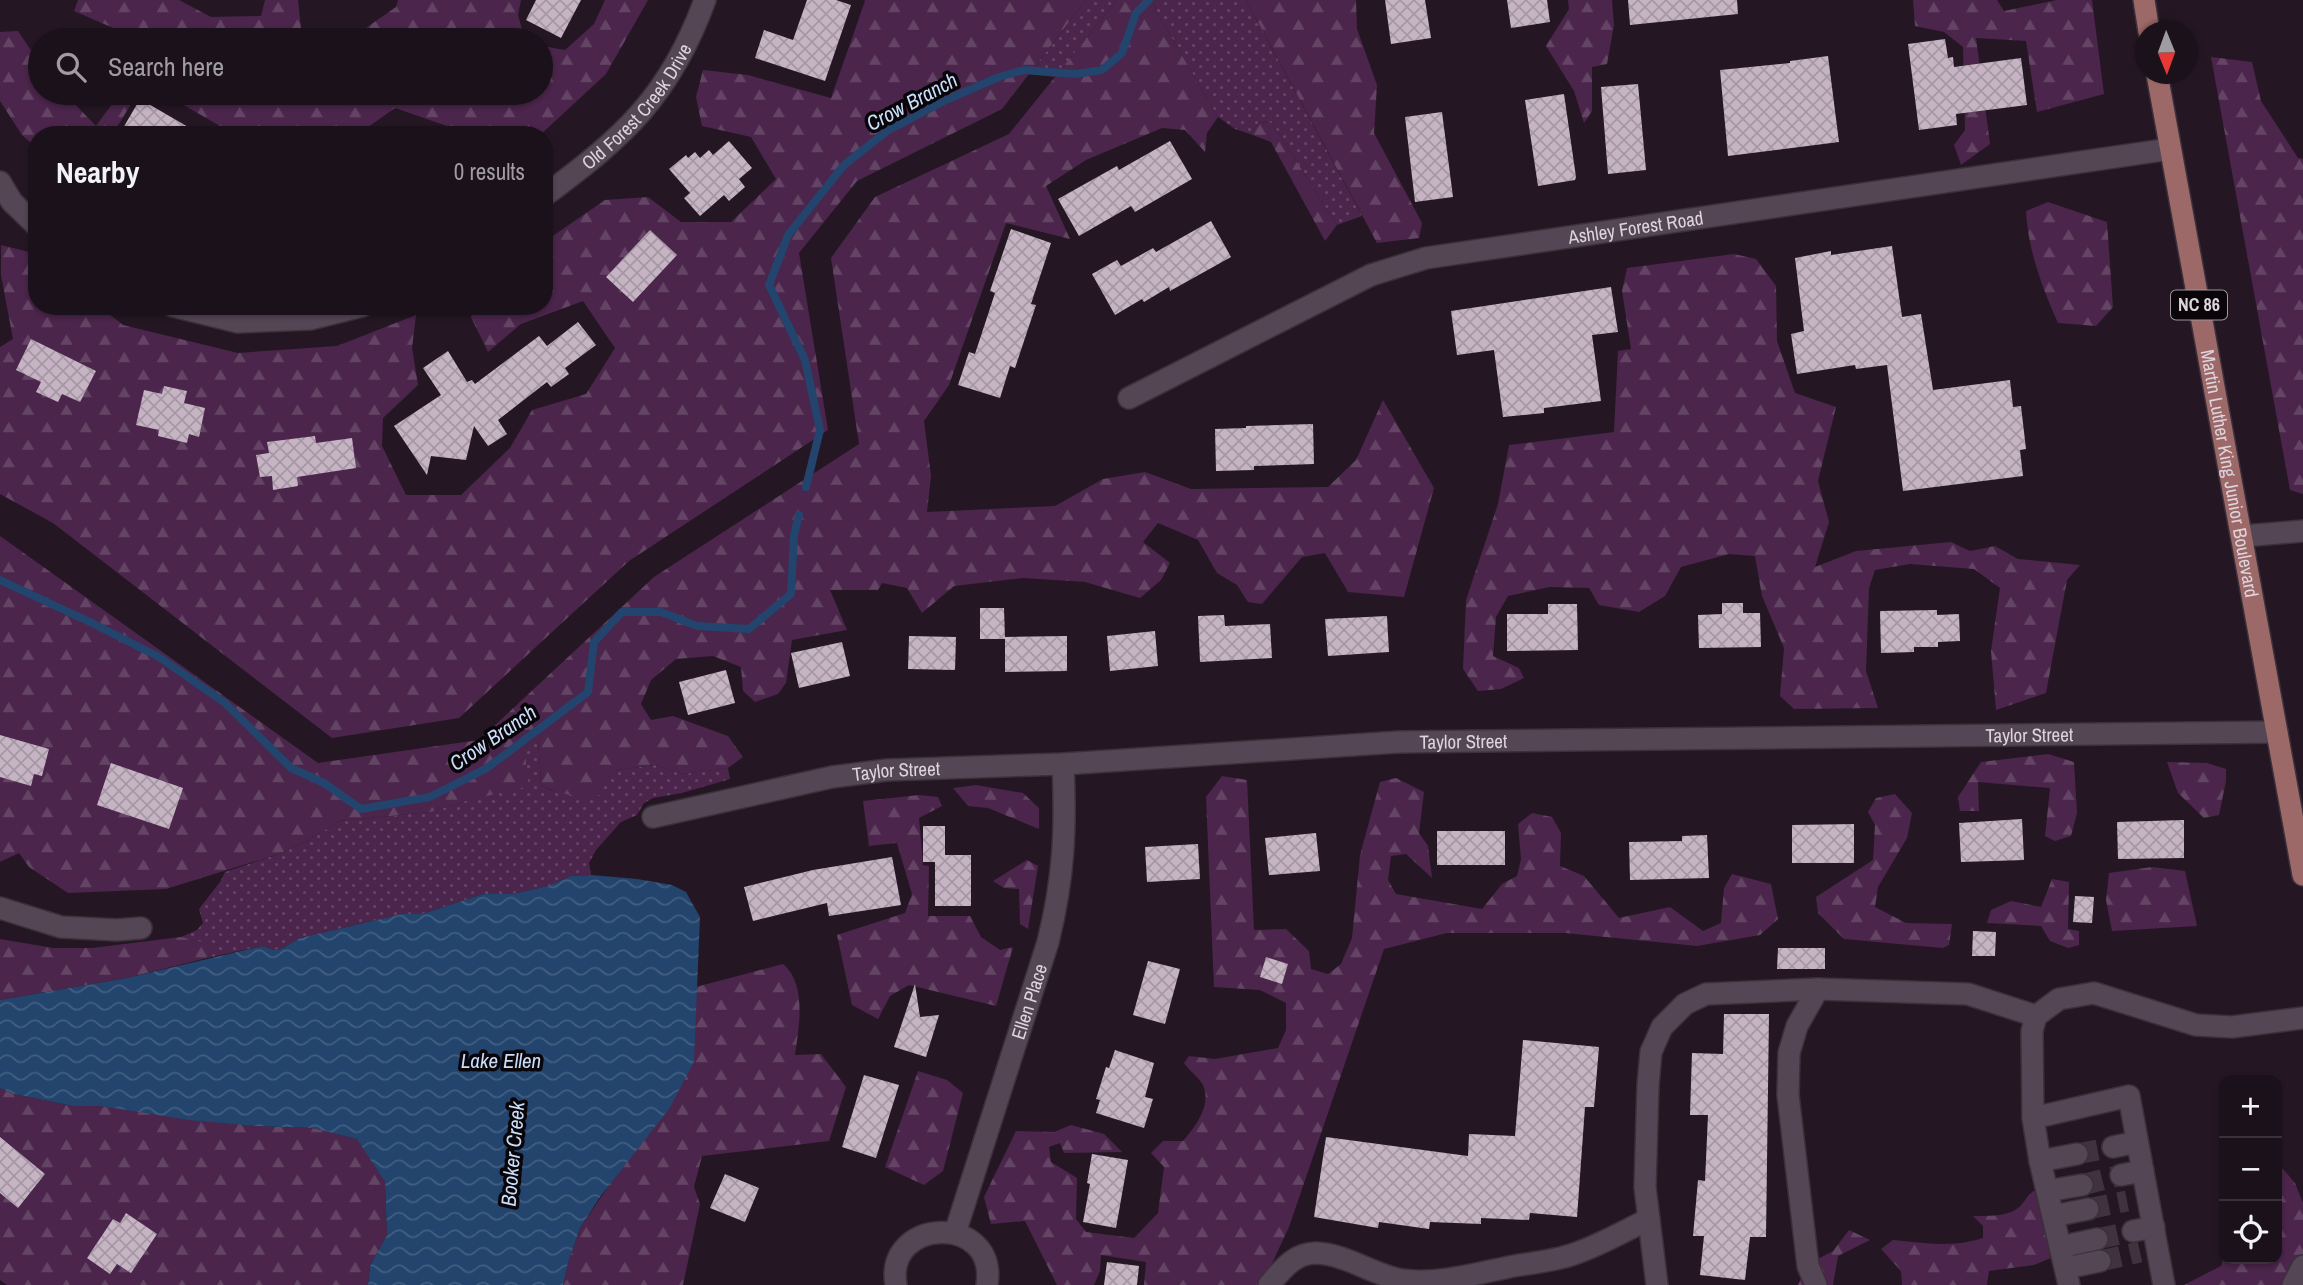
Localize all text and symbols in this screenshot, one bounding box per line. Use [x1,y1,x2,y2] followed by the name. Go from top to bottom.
[2135,21,2198,84] north arrow
[28,28,553,105] search box
[576,39,698,175] street label: Old Forest Creek Drive
[52,48,90,86] icon: search
[108,49,224,84] text: Search here
[861,65,963,138] water label: Crow Branch
[56,152,139,192] text: Nearby
[454,156,525,187] text: 0 results
[1565,205,1705,250] street label: Ashley Forest Road
[2171,290,2227,320] road number: NC 86
[2194,347,2265,599] street label: Martin Luther King Junior Boulevard
[443,698,542,777] water label: Crow Branch
[1985,721,2074,748] street label: Taylor Street
[1419,728,1508,755] street label: Taylor Street
[851,755,941,787] street label: Taylor Street
[1005,960,1053,1043] street label: Ellen Place
[461,1046,541,1075] water label: Lake Ellen
[2219,1075,2282,1264] map controls
[2219,1075,2282,1138] button: +
[493,1099,532,1208] water label: Booker Creek
[2219,1138,2282,1201] button: −
[2219,1201,2282,1264] button: locate

